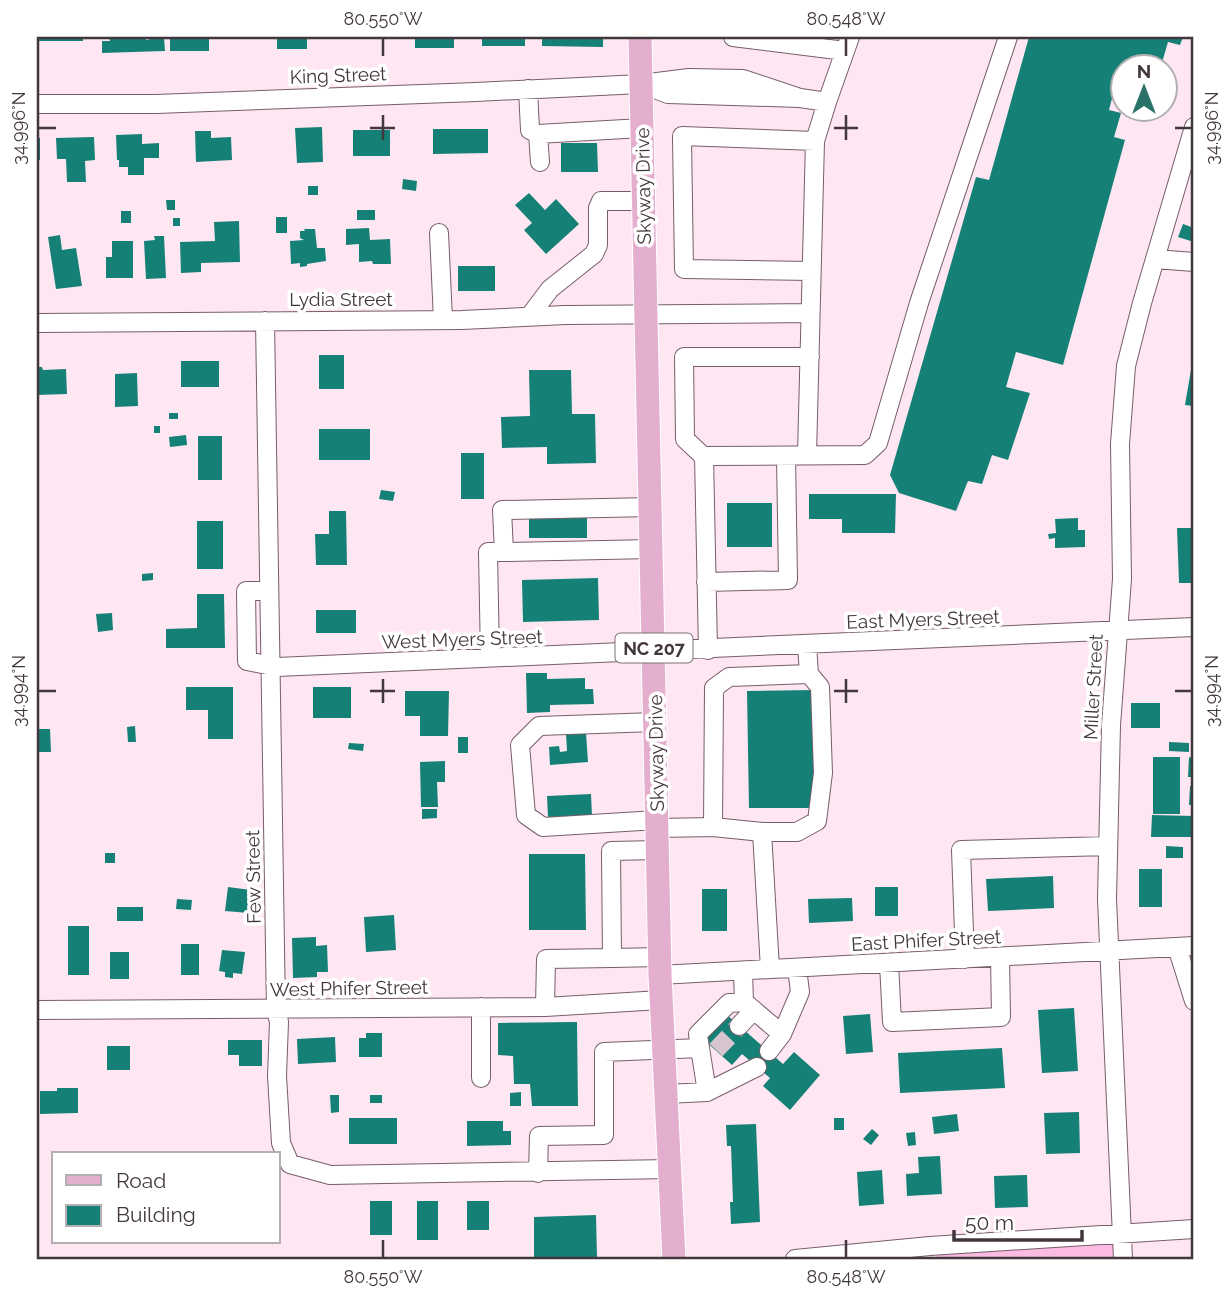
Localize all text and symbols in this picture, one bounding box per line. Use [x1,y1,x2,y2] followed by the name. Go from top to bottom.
[344,8,423,29] text: 80.550°W
[806,8,886,29] text: 80.548°W
[1108,52,1178,122] north arrow
[1137,60,1151,82] text: N
[289,62,387,88] street label: King Street
[8,91,29,165] text: 34.996°N
[1201,91,1222,165] text: 34.996°N
[631,127,655,245] street label: Skyway Drive
[289,288,393,310] street label: Lydia Street
[846,605,1001,633] street label: East Myers Street
[381,625,544,653] street label: West Myers Street
[1079,633,1107,741] street label: Miller Street
[616,634,692,662] road number: NC 207
[8,655,29,727] text: 34.994°N
[1201,655,1222,727] text: 34.994°N
[644,694,668,812] street label: Skyway Drive
[241,829,265,924] street label: Few Street
[850,925,1002,955] street label: East Phifer Street
[270,976,429,1000] street label: West Phifer Street
[52,1152,280,1244] legend
[116,1168,166,1193] text: Road
[954,1198,1082,1242] scale bar
[116,1202,196,1227] text: Building
[965,1210,1014,1235] text: 50 m
[344,1266,423,1287] text: 80.550°W
[806,1266,886,1287] text: 80.548°W

